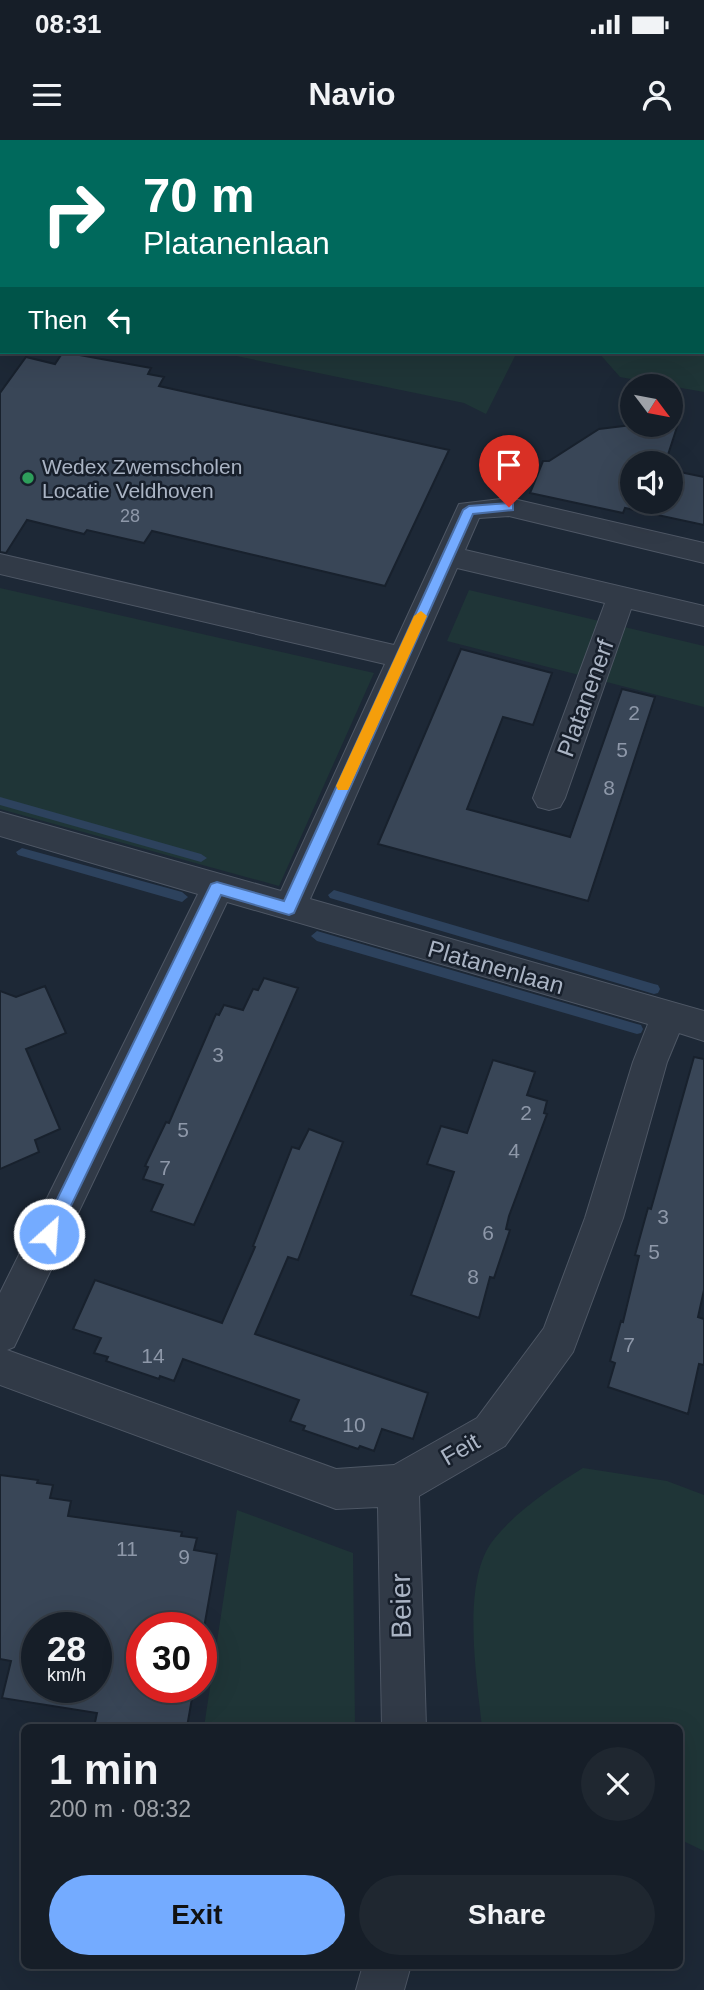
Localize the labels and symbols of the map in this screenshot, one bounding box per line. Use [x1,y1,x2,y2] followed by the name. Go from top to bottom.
[620,374,682,438] north arrow
[479,435,539,507] pin
[42,455,242,502] place label: Wedex Zwemscholen Locatie Veldhoven
[20,470,36,486] marker: Wedex Zwemscholen Locatie Veldhoven
[120,506,140,526] house number: 28
[551,635,619,760] street label: Platanenerf
[628,701,640,724] house number: 2
[616,738,628,761] house number: 5
[603,776,615,799] house number: 8
[425,935,567,999] street label: Platanenlaan
[212,1043,224,1066] house number: 3
[520,1101,532,1124] house number: 2
[177,1118,189,1141] house number: 5
[508,1139,520,1162] house number: 4
[159,1156,171,1179] house number: 7
[12,1197,86,1271] position arrow
[657,1205,669,1228] house number: 3
[482,1221,494,1244] house number: 6
[648,1240,660,1263] house number: 5
[467,1265,479,1288] house number: 8
[623,1333,635,1356] house number: 7
[141,1344,165,1367] house number: 14
[342,1413,366,1436] house number: 10
[436,1427,484,1471] street label: Feit
[116,1537,138,1560] house number: 11
[178,1545,190,1568] house number: 9
[385,1573,417,1639] street label: Beier
[126,1612,217,1703] speed limit sign: 30

